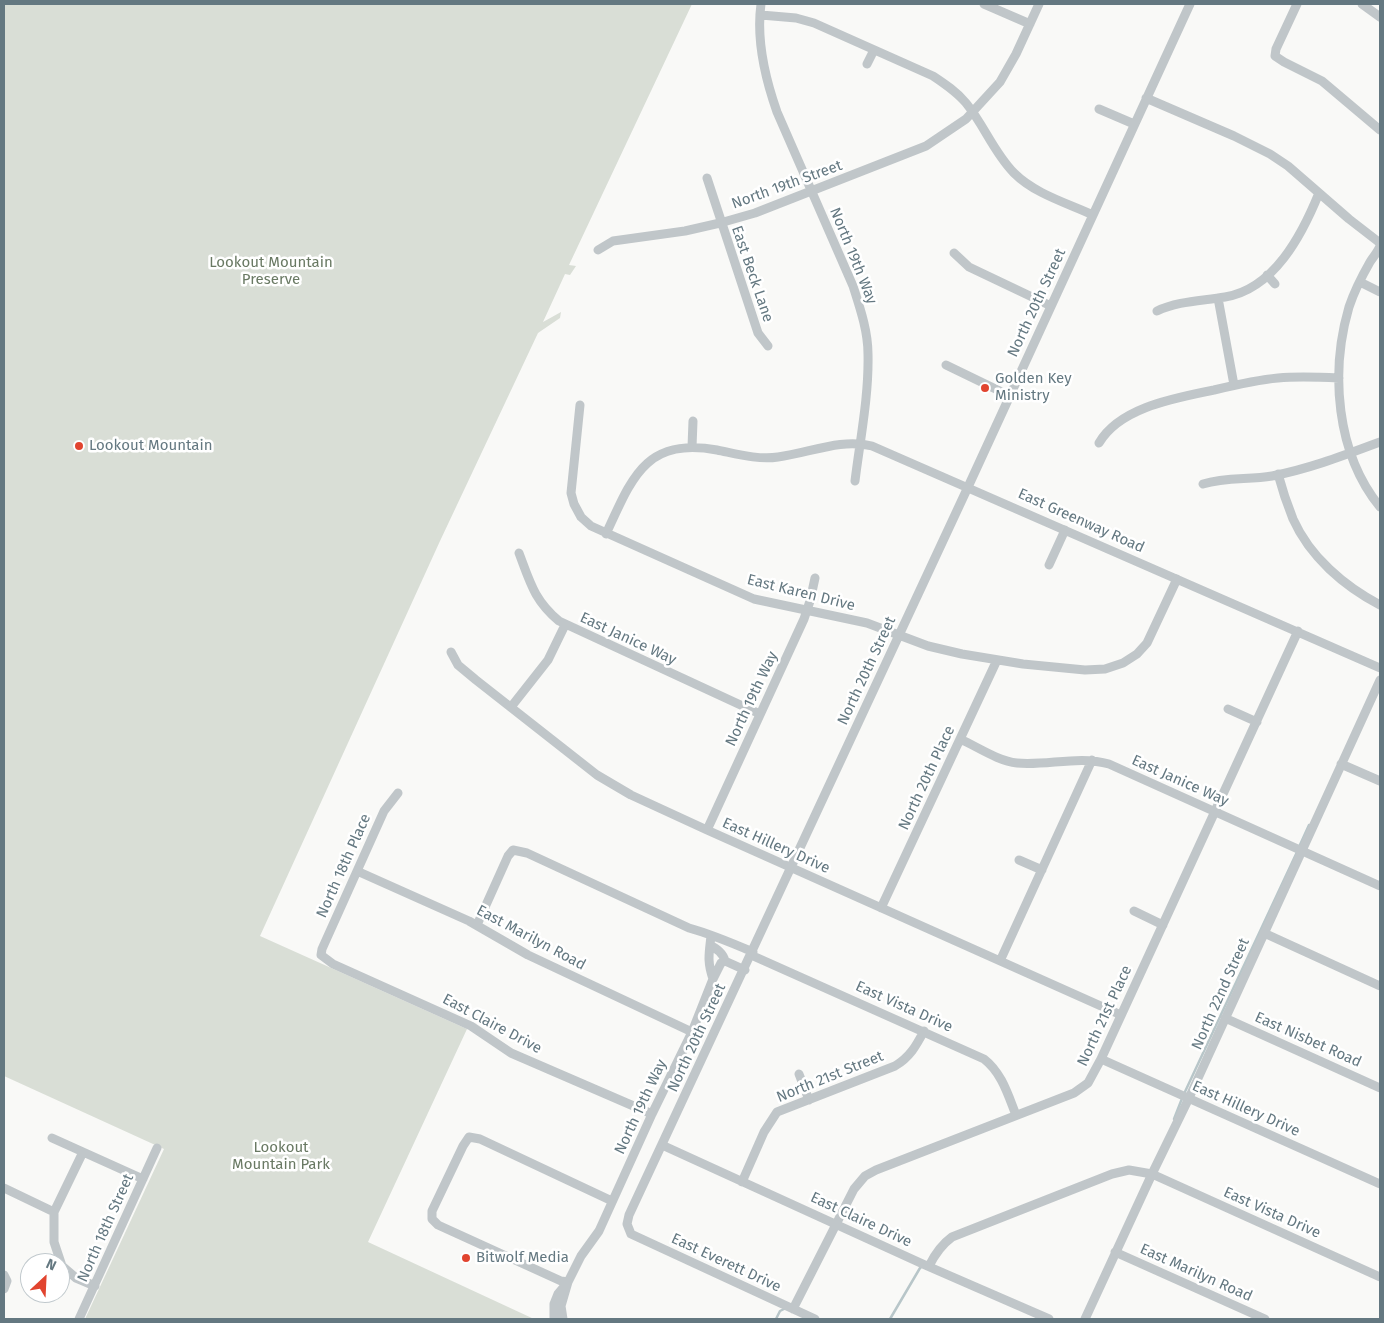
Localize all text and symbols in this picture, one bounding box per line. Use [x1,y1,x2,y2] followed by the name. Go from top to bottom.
[729,157,845,213] street label: North 19th Street
[825,205,881,307] street label: North 19th Way
[727,223,777,325] street label: East Beck Lane
[1004,246,1070,360] street label: North 20th Street
[209,254,333,289] park label: Lookout Mountain Preserve
[995,370,1072,405] place label: Golden Key Ministry
[979,382,991,394] marker: Golden Key Ministry
[89,437,212,455] place label: Lookout Mountain
[73,440,85,452] marker: Lookout Mountain
[1015,485,1147,557] street label: East Greenway Road
[745,571,857,615] street label: East Karen Drive
[577,609,679,669] street label: East Janice Way
[834,614,900,728] street label: North 20th Street
[722,649,782,749] street label: North 19th Way
[895,723,959,833] street label: North 20th Place
[1129,752,1231,810] street label: East Janice Way
[313,811,375,921] street label: North 18th Place
[719,814,833,878] street label: East Hillery Drive
[473,902,589,974] street label: East Marilyn Road
[1188,935,1254,1053] street label: North 22nd Street
[1074,963,1136,1069] street label: North 21st Place
[853,978,955,1036] street label: East Vista Drive
[664,981,730,1095] street label: North 20th Street
[439,990,545,1058] street label: East Claire Drive
[1252,1008,1364,1072] street label: East Nisbet Road
[774,1047,886,1107] street label: North 21st Street
[611,1057,671,1157] street label: North 19th Way
[1189,1077,1303,1141] street label: East Hillery Drive
[232,1139,330,1174] park label: Lookout Mountain Park
[74,1171,138,1285] street label: North 18th Street
[1221,1184,1323,1242] street label: East Vista Drive
[807,1189,915,1251] street label: East Claire Drive
[668,1230,784,1296] street label: East Everett Drive
[1137,1240,1255,1306] street label: East Marilyn Road
[476,1249,569,1267] place label: Bitwolf Media
[460,1252,472,1264] marker: Bitwolf Media
[20,1253,70,1303] north arrow
[43,1255,59,1275] text: N

